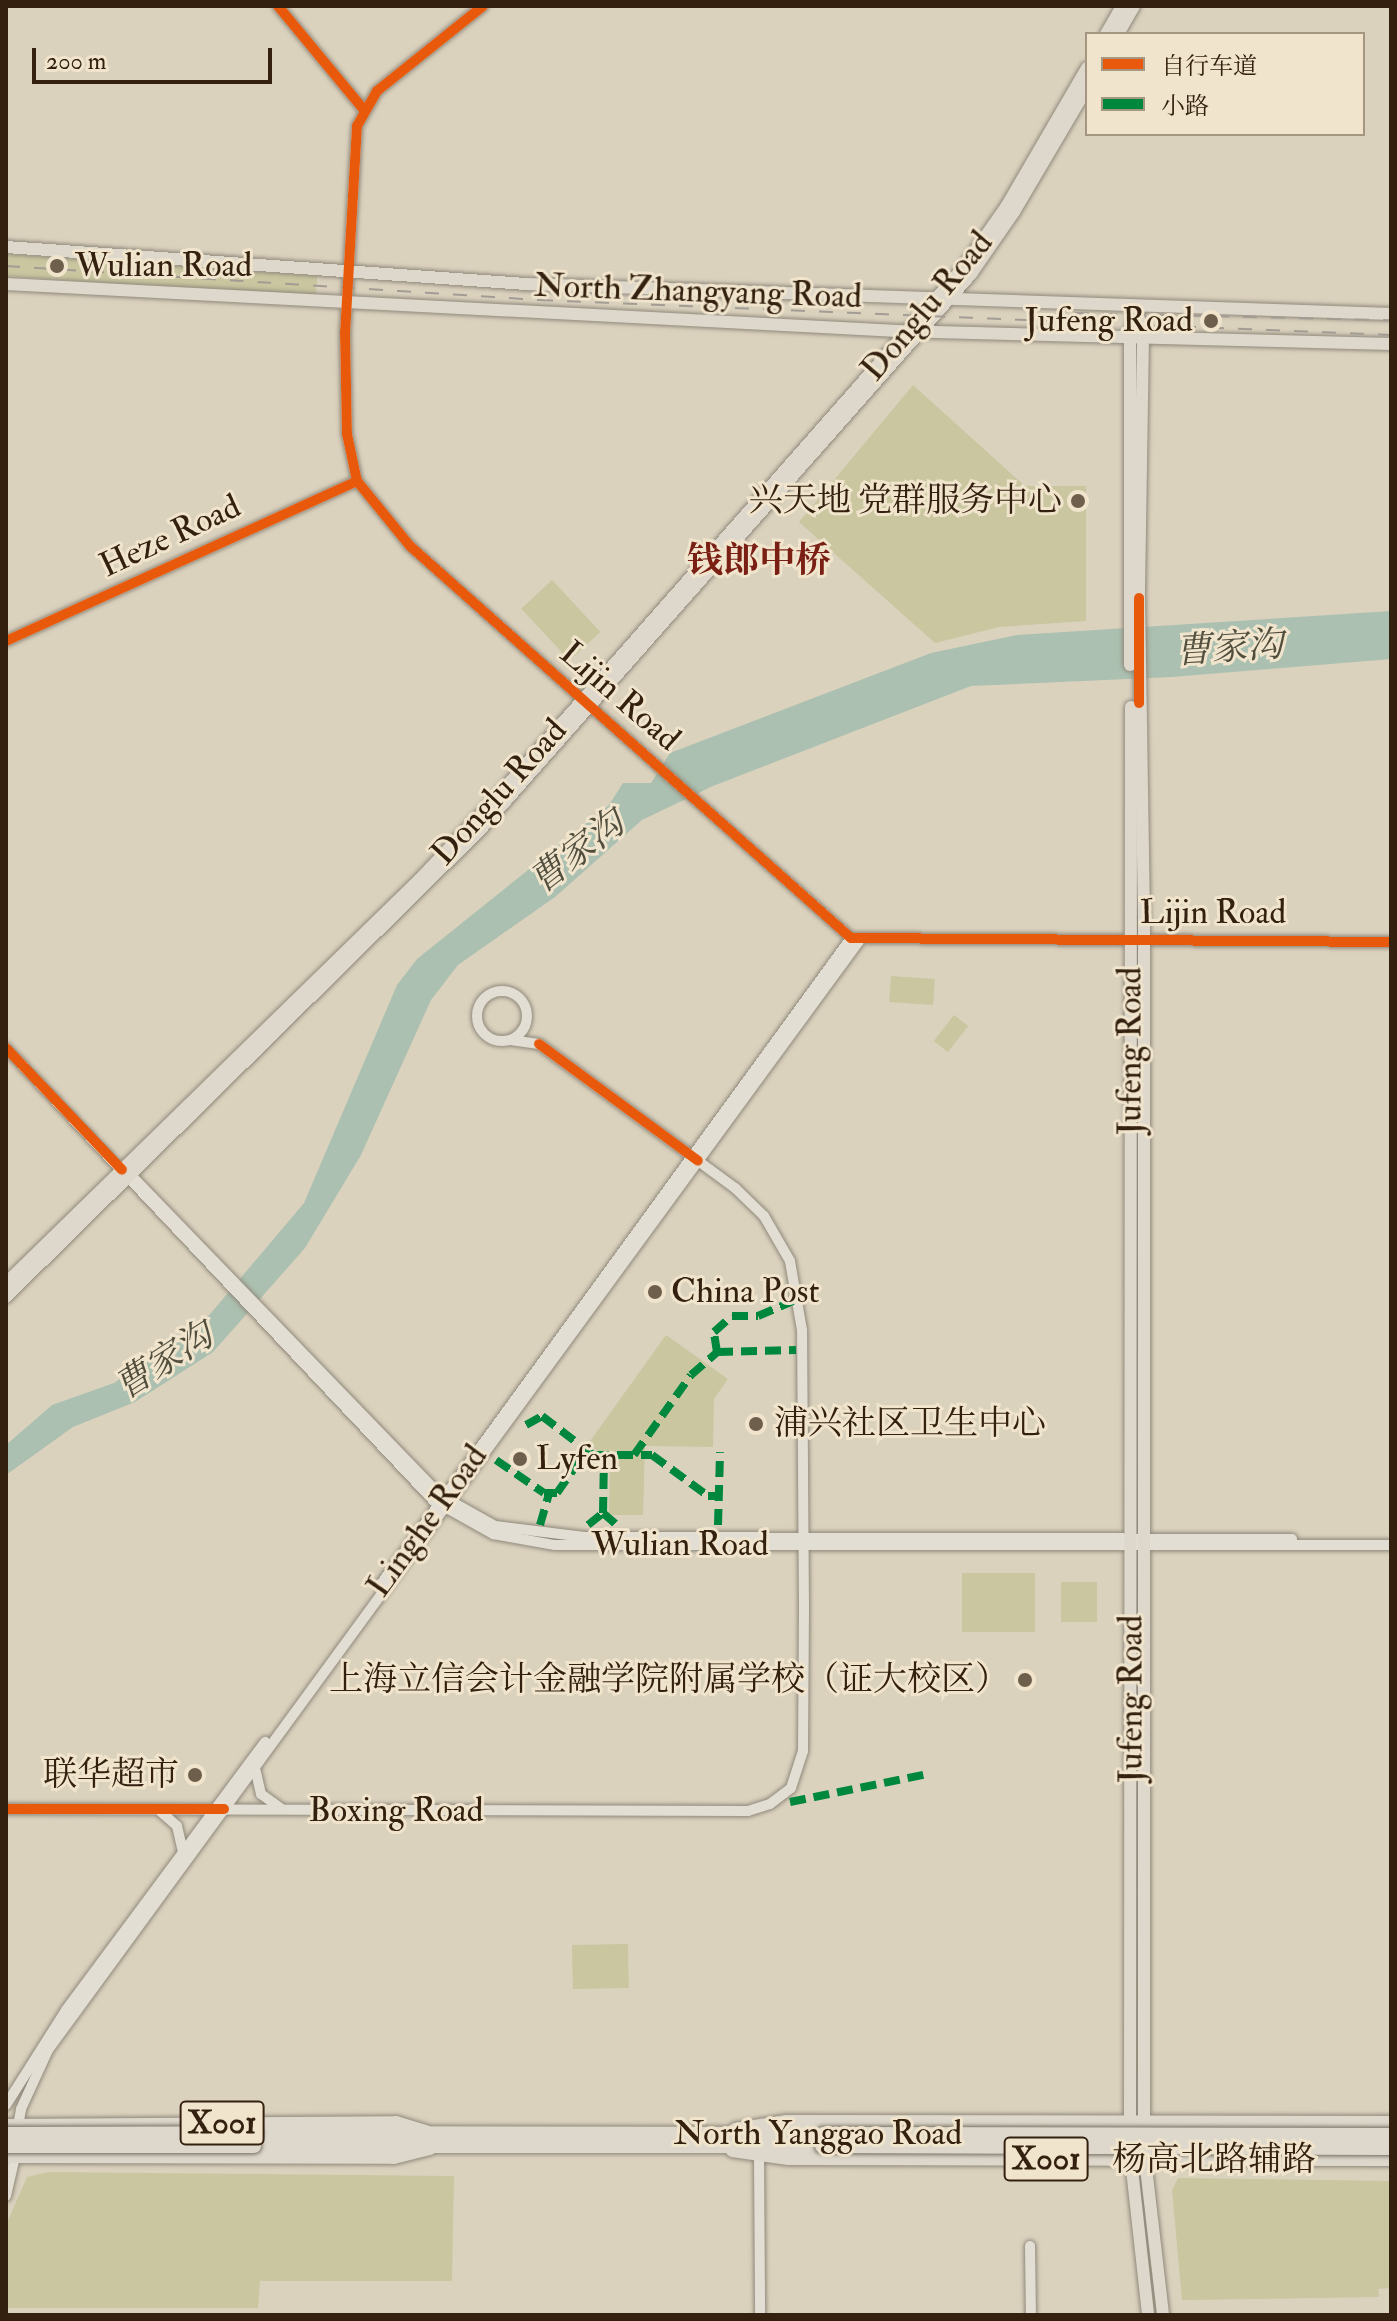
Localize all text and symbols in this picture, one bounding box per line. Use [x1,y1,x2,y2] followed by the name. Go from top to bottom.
[36,32,276,82] scale bar
[1085,32,1365,136] legend
[46,46,106,77] text: 200 m
[1161,51,1257,82] text: 自行车道
[1161,91,1209,122] text: 小路
[853,223,1001,389] street label: Donglu Road
[75,246,252,286] place label: Wulian Road
[46,255,68,277] marker: Wulian Road
[533,265,863,317] street label: North Zhangyang Road
[1025,301,1193,341] place label: Jufeng Road
[1200,310,1222,332] marker: Jufeng Road
[749,481,1062,521] place label: 兴天地 党群服务中心
[93,486,247,586] street label: Heze Road
[1069,492,1087,510] marker: 兴天地 党群服务中心
[687,539,831,583] district label: 钱郎中桥
[1174,623,1284,673] water label: 曹家沟
[551,633,689,759] street label: Lijin Road
[423,710,575,874] street label: Donglu Road
[521,802,633,902] water label: 曹家沟
[1140,893,1286,933] street label: Lijin Road
[1110,967,1150,1135] street label: Jufeng Road
[671,1272,819,1312] place label: China Post
[646,1283,664,1301] marker: China Post
[107,1313,221,1409] water label: 曹家沟
[774,1404,1046,1444] place label: 浦兴社区卫生中心
[745,1413,767,1435] marker: 浦兴社区卫生中心
[358,1437,496,1605] street label: Linghe Road
[536,1439,618,1479] place label: Lyfen
[511,1450,529,1468] marker: Lyfen
[591,1525,769,1565] street label: Wulian Road
[1111,1615,1151,1783] street label: Jufeng Road
[329,1660,1009,1700] place label: 上海立信会计金融学院附属学校（证大校区）
[1016,1671,1034,1689] marker: 上海立信会计金融学院附属学校（证大校区）
[43,1755,179,1795] place label: 联华超市
[186,1766,204,1784] marker: 联华超市
[309,1791,483,1831] street label: Boxing Road
[178,2095,266,2151] road number: X001
[674,2114,962,2154] street label: North Yanggao Road
[1002,2131,1090,2187] road number: X001
[1112,2140,1316,2180] street label: 杨高北路辅路

